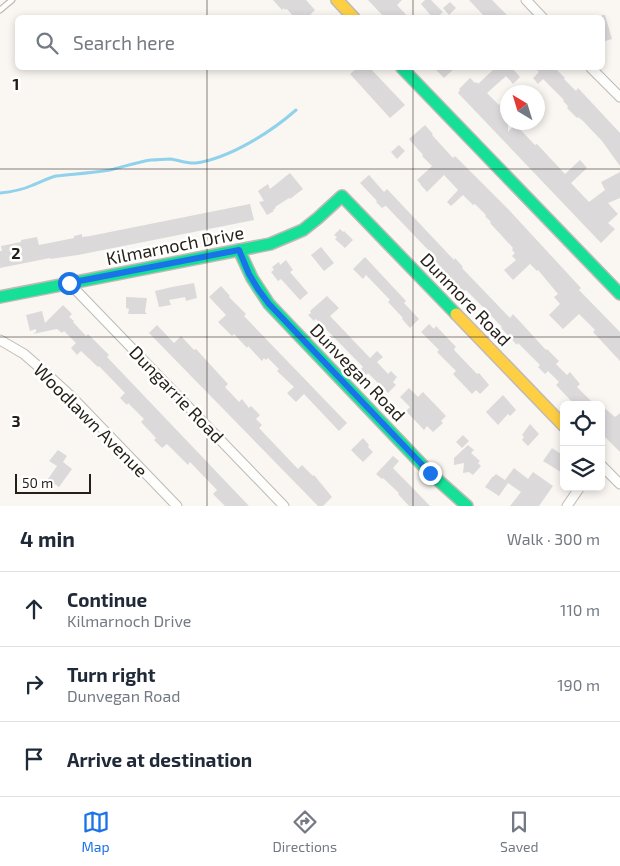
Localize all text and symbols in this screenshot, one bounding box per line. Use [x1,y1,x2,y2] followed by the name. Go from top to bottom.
[15,15,605,70] search box
[33,29,61,57] icon: search
[73,31,175,54] text: Search here
[13,74,19,93] text: 1
[500,85,545,130] north arrow
[104,221,246,269] street label: Kilmarnoch Drive
[11,243,21,262] text: 2
[416,248,516,350] street label: Dunmore Road
[58,272,81,295] route start
[306,318,410,426] street label: Dunvegan Road
[125,341,229,447] street label: Dungarrie Road
[30,359,152,481] street label: Woodlawn Avenue
[560,401,605,491] map controls
[560,401,605,446] button: locate
[11,411,21,430] text: 3
[560,446,605,491] button: layers
[419,462,442,485] route end
[15,471,91,494] scale bar
[22,474,53,491] text: 50 m
[20,526,75,551] text: 4 min
[507,529,600,548] text: Walk · 300 m
[67,588,147,611] text: Continue
[20,595,48,623] icon: ahead
[560,600,600,619] text: 110 m
[67,611,191,630] text: Kilmarnoch Drive
[67,663,155,686] text: Turn right
[20,670,48,698] icon: right
[557,675,600,694] text: 190 m
[67,686,180,705] text: Dunvegan Road
[20,745,48,773] icon: arrive
[67,748,252,771] text: Arrive at destination
[81,808,110,855] tab: Map
[273,808,337,855] tab: Directions
[500,808,539,855] tab: Saved

